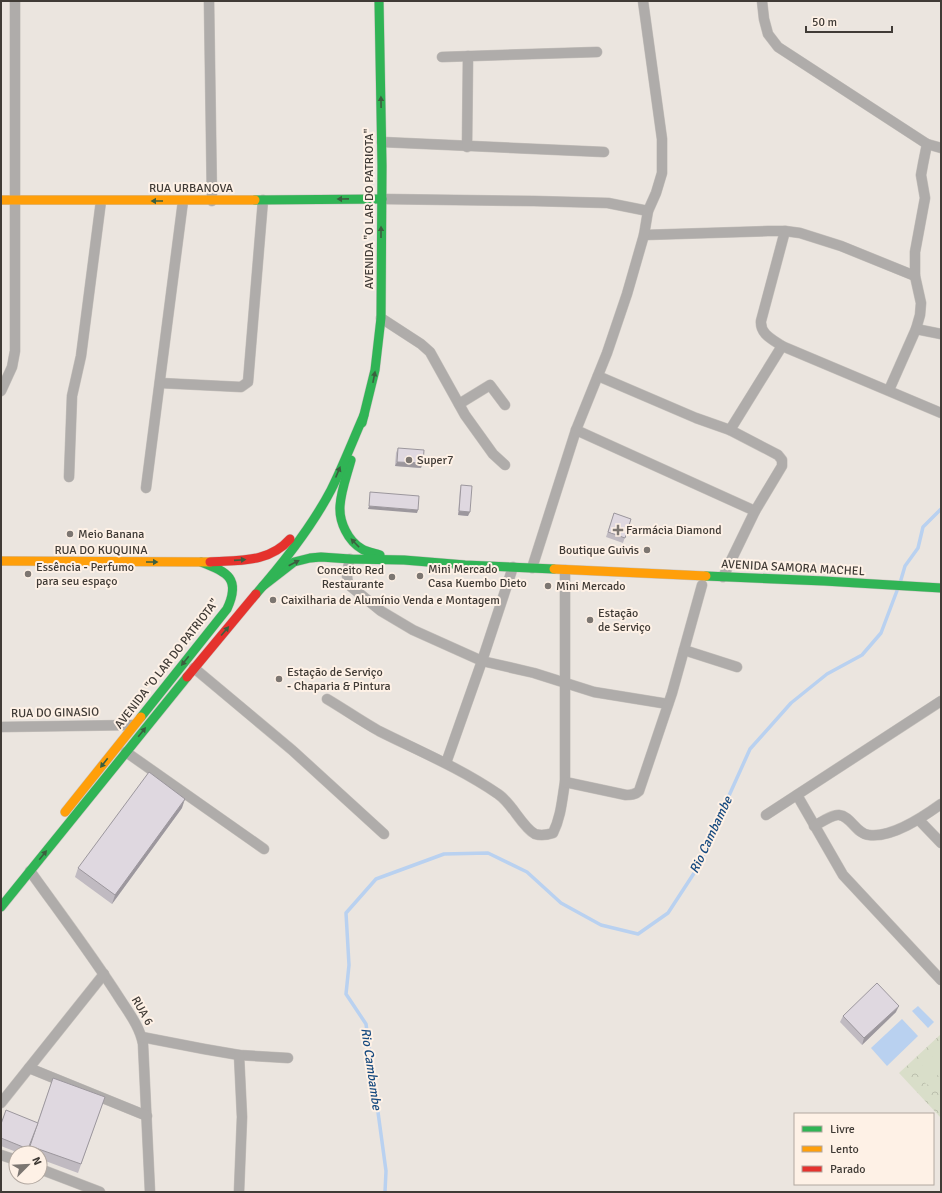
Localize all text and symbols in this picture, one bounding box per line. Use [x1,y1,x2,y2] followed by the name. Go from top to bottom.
[806,8,892,34] scale bar
[812,15,837,30] text: 50 m
[378,95,384,108] one-way arrow
[362,128,377,289] street label: AVENIDA "O LAR DO PATRIOTA"
[149,181,234,196] street label: RUA URBANOVA
[336,196,349,202] one-way arrow
[150,198,163,204] one-way arrow
[378,225,384,238] one-way arrow
[371,371,377,383] one-way arrow
[417,453,454,468] place label: Super7
[404,455,414,465] marker: Super7
[336,466,342,478] one-way arrow
[626,523,722,538] place label: Farmácia Diamond
[613,525,623,535] marker: Farmácia Diamond
[78,527,144,542] place label: Meio Banana
[65,529,75,539] marker: Meio Banana
[350,538,360,548] one-way arrow
[55,543,148,558] street label: RUA DO KUQUINA
[559,543,639,558] place label: Boutique Guivis
[642,545,652,555] marker: Boutique Guivis
[234,556,246,563] one-way arrow
[721,557,865,579] street label: AVENIDA SAMORA MACHEL
[146,559,159,565] one-way arrow
[36,560,134,589] place label: Essência - Perfumo para seu espaço
[289,560,300,566] one-way arrow
[428,562,527,591] place label: Mini Mercado Casa Kuembo Dieto
[317,563,384,592] place label: Conceito Red Restaurante
[23,569,33,579] marker: Essência - Perfumo para seu espaço
[415,571,425,581] marker: Mini Mercado Casa Kuembo Dieto
[387,572,397,582] marker: Conceito Red Restaurante
[556,579,626,594] place label: Mini Mercado
[543,581,553,591] marker: Mini Mercado
[281,593,500,608] place label: Caixilharia de Alumínio Venda e Montagem
[268,595,278,605] marker: Caixilharia de Alumínio Venda e Montagem
[112,596,223,732] street label: AVENIDA "O LAR DO PATRIOTA"
[598,606,651,635] place label: Estação de Serviço
[585,615,595,625] marker: Estação de Serviço
[220,626,229,636] one-way arrow
[180,656,189,667] one-way arrow
[287,665,391,694] place label: Estação de Serviço - Chaparia & Pintura
[274,674,284,684] marker: Estação de Serviço - Chaparia & Pintura
[11,705,99,721] street label: RUA DO GINASIO
[138,726,147,737] one-way arrow
[100,758,108,769] one-way arrow
[686,793,736,876] water label: Rio Cambambe
[39,849,48,860] one-way arrow
[128,994,156,1028] street label: RUA 6
[357,1027,385,1113] water label: Rio Cambambe
[794,1113,934,1185] legend
[830,1122,855,1137] text: Livre
[830,1142,859,1157] text: Lento
[8,1145,48,1185] north arrow
[29,1155,44,1167] text: N
[830,1162,866,1177] text: Parado

